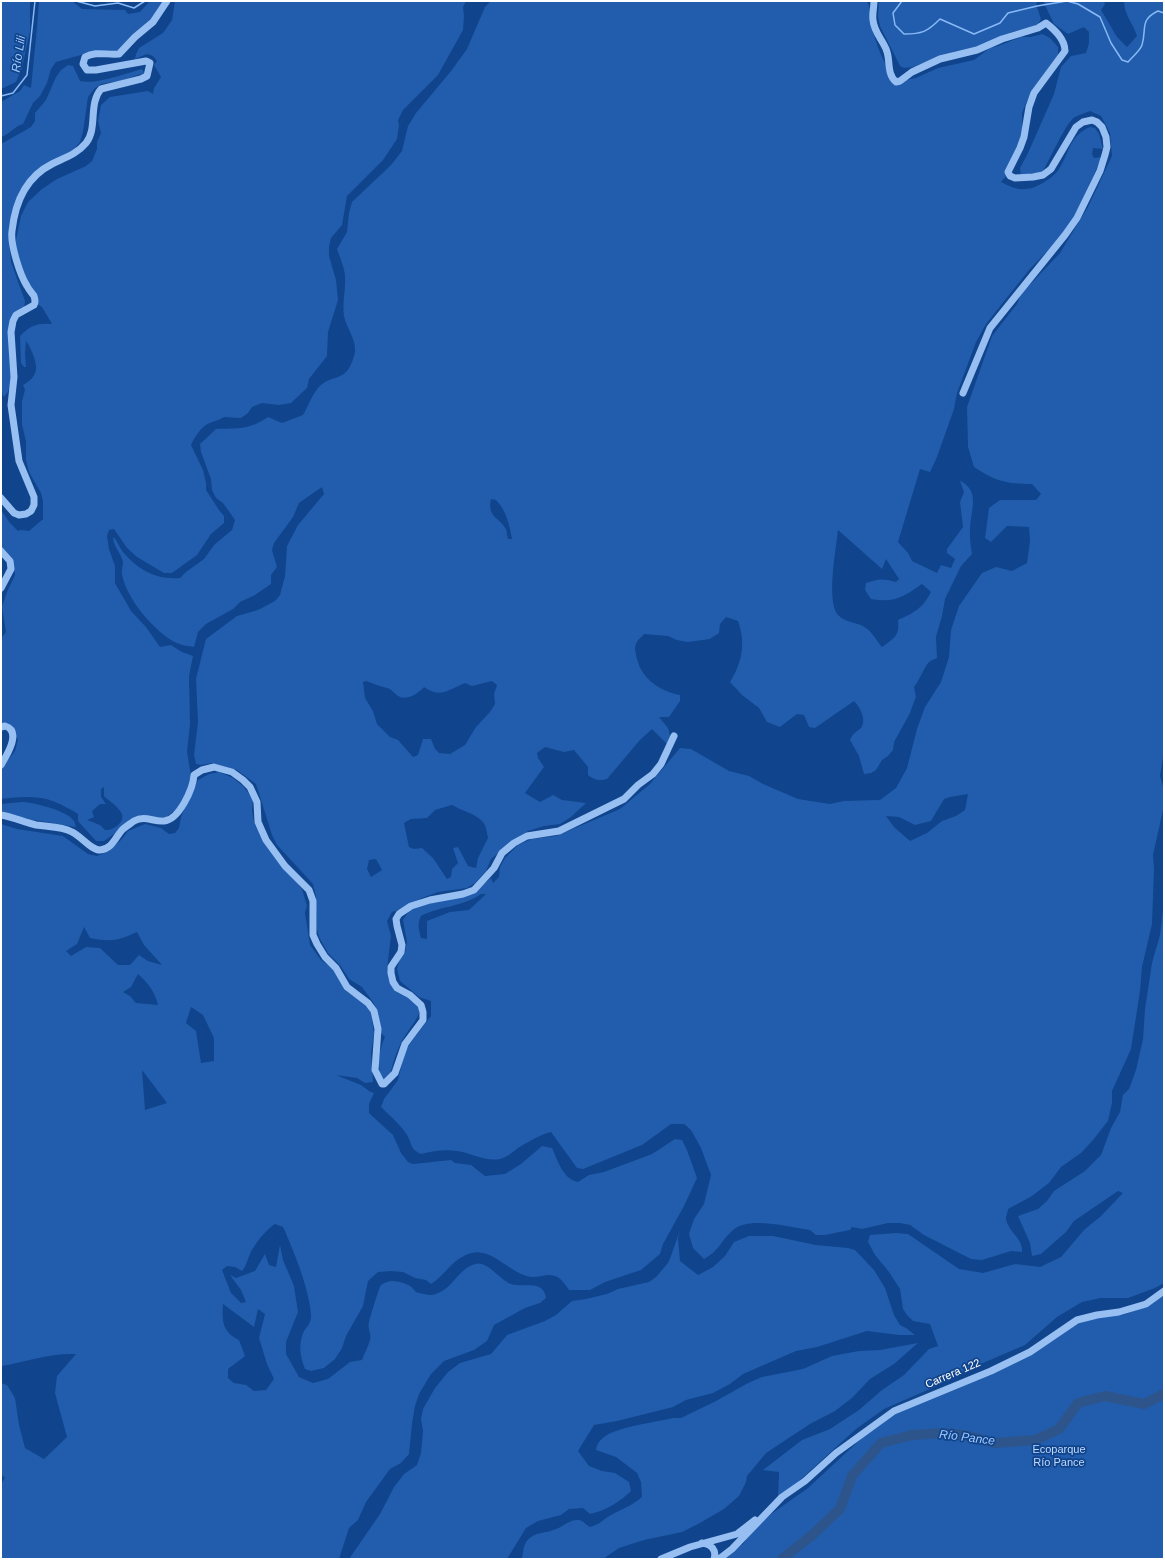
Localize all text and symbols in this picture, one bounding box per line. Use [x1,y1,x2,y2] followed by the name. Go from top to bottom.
[9,35,29,73] water label: Río Lili
[923,1356,983,1392] street label: Carrera 122
[938,1427,996,1449] water label: Río Pance
[1032,1443,1086,1469] park label: Ecoparque Río Pance

